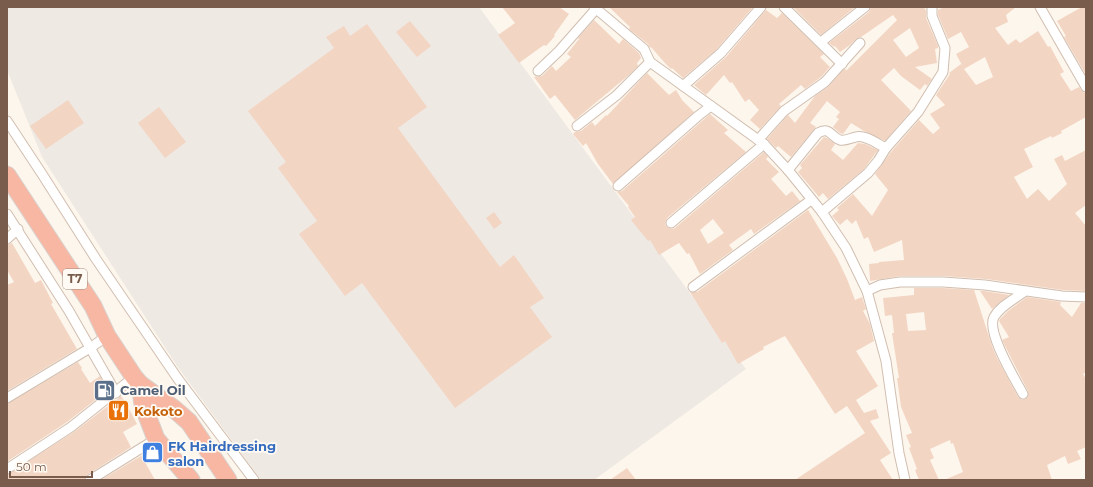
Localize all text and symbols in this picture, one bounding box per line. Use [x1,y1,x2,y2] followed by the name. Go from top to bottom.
[63,269,87,289] road number: T7
[92,377,118,403] fuel station icon: Camel Oil
[120,382,186,398] place label: Camel Oil
[106,398,132,424] restaurant icon: Kokoto
[134,403,183,419] place label: Kokoto
[168,438,276,469] place label: FK Hairdressing salon
[140,440,166,466] shop icon: FK Hairdressing salon
[10,453,92,479] scale bar
[16,459,47,474] text: 50 m

